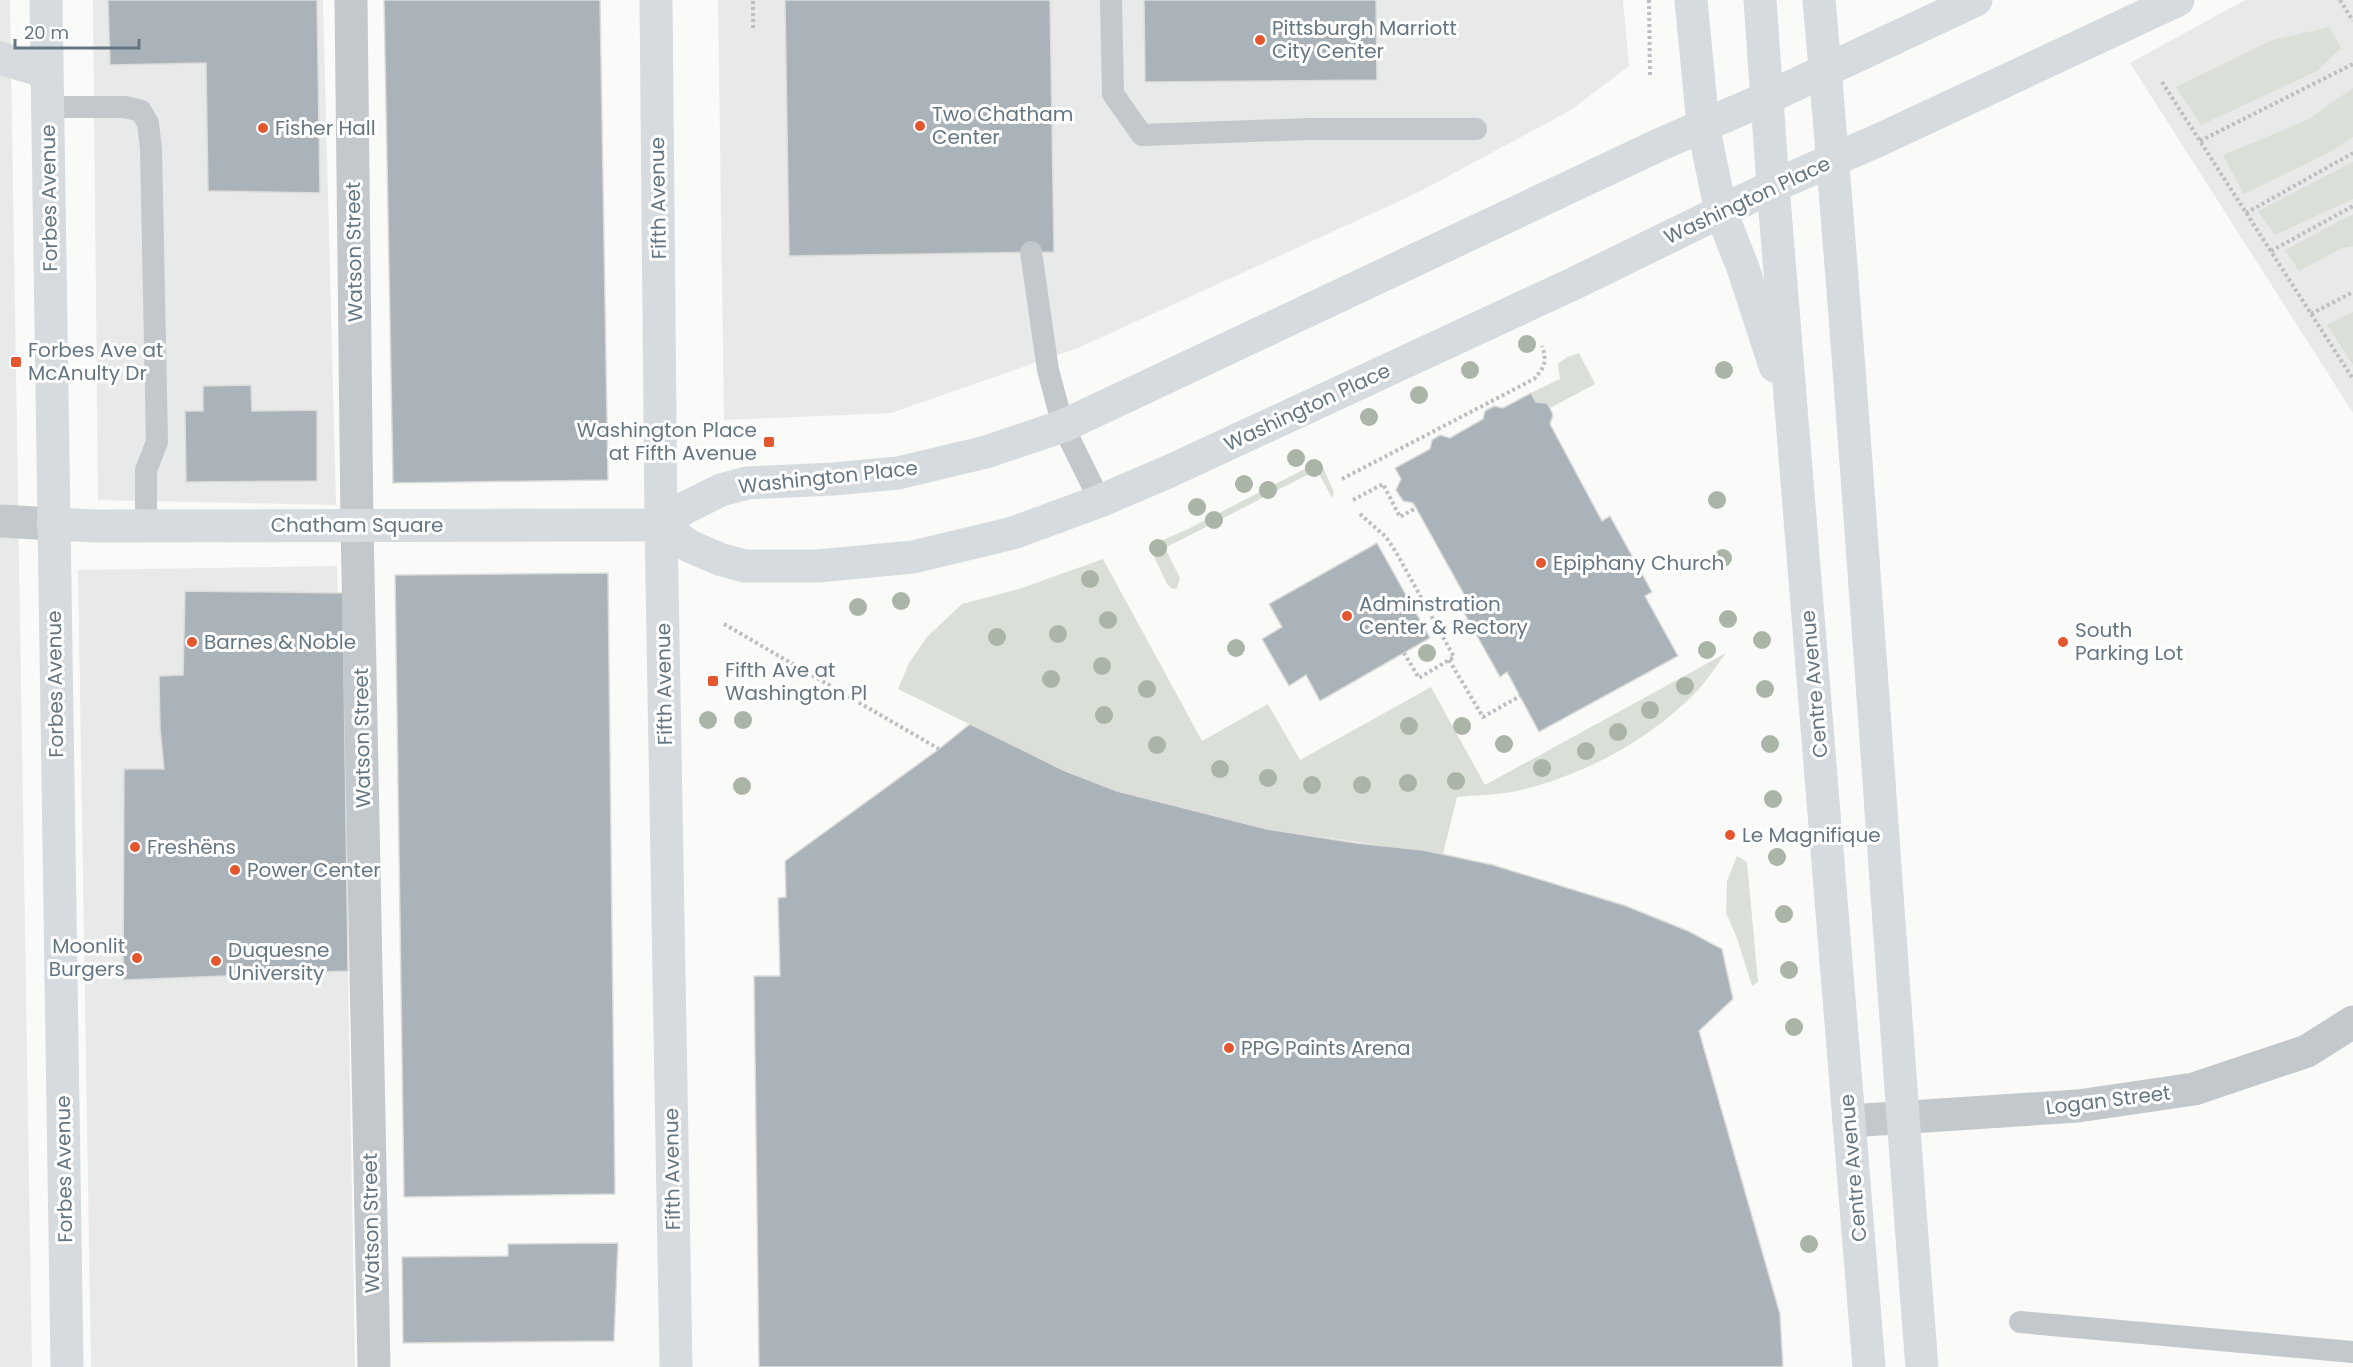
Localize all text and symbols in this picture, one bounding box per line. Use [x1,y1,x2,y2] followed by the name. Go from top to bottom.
[15,12,140,50] scale bar
[1272,14,1457,65] place label: Pittsburgh Marriott City Center
[24,20,69,45] text: 20 m
[1253,33,1267,47] marker: Pittsburgh Marriott City Center
[932,100,1073,151] place label: Two Chatham Center
[275,114,376,142] place label: Fisher Hall
[913,119,927,133] marker: Two Chatham Center
[256,121,270,135] marker: Fisher Hall
[34,124,64,272] street label: Forbes Avenue
[643,137,673,259] street label: Fifth Avenue
[1659,149,1835,251] street label: Washington Place
[339,182,369,322] street label: Watson Street
[28,336,163,387] place label: Forbes Ave at McAnulty Dr
[9,355,23,369] marker: Forbes Ave at McAnulty Dr
[1219,356,1395,458] street label: Washington Place
[577,416,757,467] place label: Washington Place at Fifth Avenue
[762,435,776,449] marker: Washington Place at Fifth Avenue
[737,454,919,500] street label: Washington Place
[271,511,443,539] street label: Chatham Square
[1553,549,1724,577] place label: Epiphany Church
[1534,556,1548,570] marker: Epiphany Church
[1359,590,1528,641] place label: Adminstration Center & Rectory
[1340,609,1354,623] marker: Adminstration Center & Rectory
[1794,609,1834,759] street label: Centre Avenue
[40,610,70,758] street label: Forbes Avenue
[2075,616,2183,667] place label: South Parking Lot
[649,623,679,745] street label: Fifth Avenue
[204,628,356,656] place label: Barnes & Noble
[185,635,199,649] marker: Barnes & Noble
[2056,635,2070,649] marker: South Parking Lot
[725,656,867,707] place label: Fifth Ave at Washington Pl
[347,668,377,808] street label: Watson Street
[706,674,720,688] marker: Fifth Ave at Washington Pl
[1742,821,1881,849] place label: Le Magnifique
[1723,828,1737,842] marker: Le Magnifique
[147,833,236,861] place label: Freshëns
[128,840,142,854] marker: Freshëns
[247,856,381,884] place label: Power Center
[228,863,242,877] marker: Power Center
[49,932,125,983] place label: Moonlit Burgers
[228,936,329,987] place label: Duquesne University
[130,951,144,965] marker: Moonlit Burgers
[209,954,223,968] marker: Duquesne University
[1241,1034,1411,1062] place label: PPG Paints Arena
[1222,1041,1236,1055] marker: PPG Paints Arena
[2044,1078,2172,1122] street label: Logan Street
[1833,1093,1873,1243] street label: Centre Avenue
[49,1095,79,1243] street label: Forbes Avenue
[657,1108,687,1230] street label: Fifth Avenue
[356,1153,386,1293] street label: Watson Street

